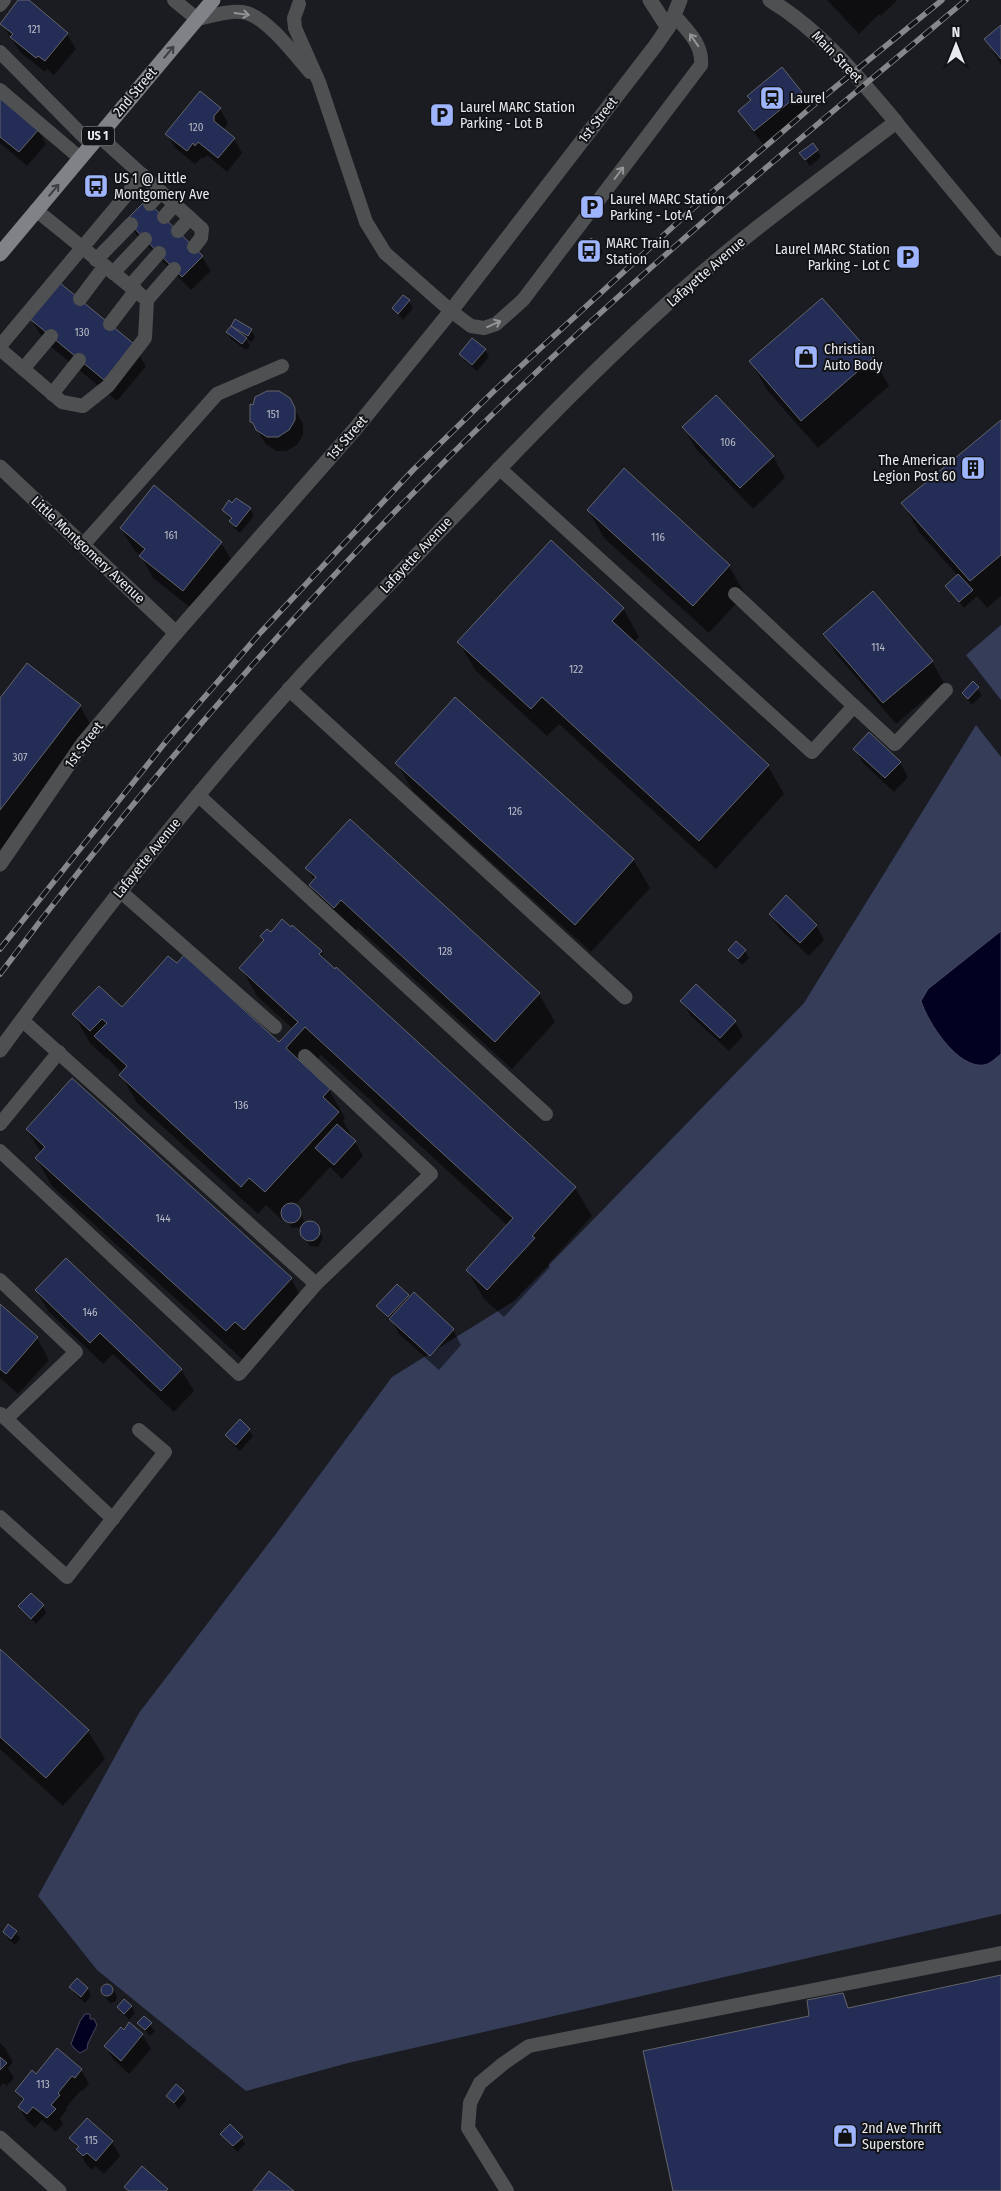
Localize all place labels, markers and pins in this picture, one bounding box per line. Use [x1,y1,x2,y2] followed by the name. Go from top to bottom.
[759,85,785,111] station icon: Laurel
[790,90,826,107] place label: Laurel
[460,99,575,132] place label: Laurel MARC Station Parking - Lot B
[429,102,455,128] parking icon: Laurel MARC Station Parking - Lot B
[114,170,209,203] place label: US 1 @ Little Montgomery Ave
[83,173,109,199] bus stop icon: US 1 @ Little Montgomery Ave
[610,191,725,224] place label: Laurel MARC Station Parking - Lot A
[579,194,605,220] parking icon: Laurel MARC Station Parking - Lot A
[606,235,670,268] place label: MARC Train Station
[576,238,602,264] bus stop icon: MARC Train Station
[775,241,890,274] place label: Laurel MARC Station Parking - Lot C
[895,244,921,270] parking icon: Laurel MARC Station Parking - Lot C
[824,341,883,374] place label: Christian Auto Body
[793,344,819,370] shop icon: Christian Auto Body
[873,452,956,485] place label: The American Legion Post 60
[960,455,986,481] building icon: The American Legion Post 60
[862,2120,942,2153] place label: 2nd Ave Thrift Superstore
[832,2123,858,2149] shop icon: 2nd Ave Thrift Superstore

